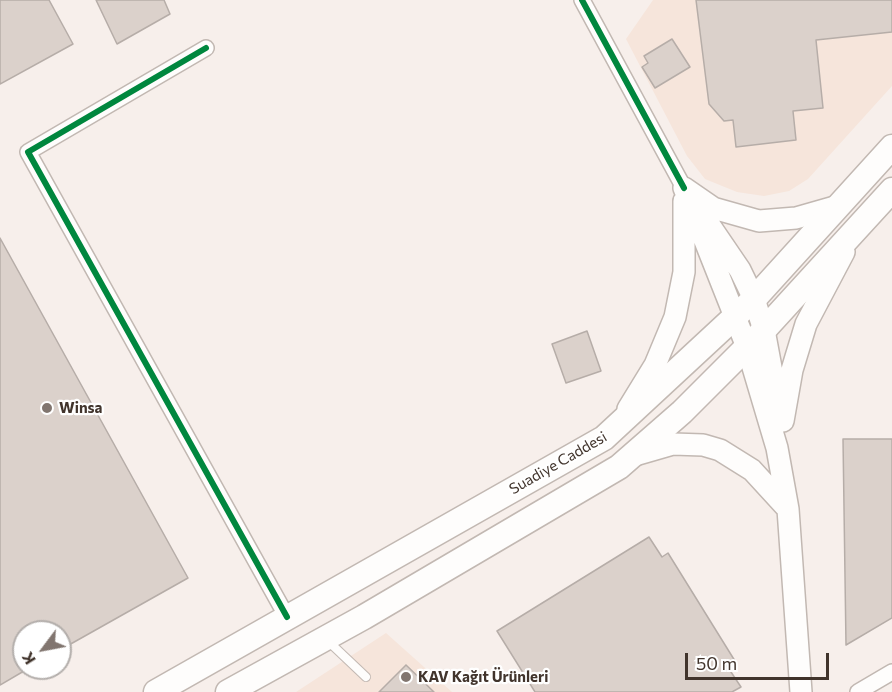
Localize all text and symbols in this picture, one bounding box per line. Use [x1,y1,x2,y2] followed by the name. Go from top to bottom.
[59,399,102,417] place label: Winsa
[40,401,54,415] marker: Winsa
[506,428,610,498] street label: Suadiye Caddesi
[12,620,72,680] north arrow
[688,641,832,679] scale bar
[17,649,39,669] text: K
[696,652,737,674] text: 50 m
[418,668,548,686] place label: KAV Kağıt Ürünleri
[399,670,413,684] marker: KAV Kağıt Ürünleri

